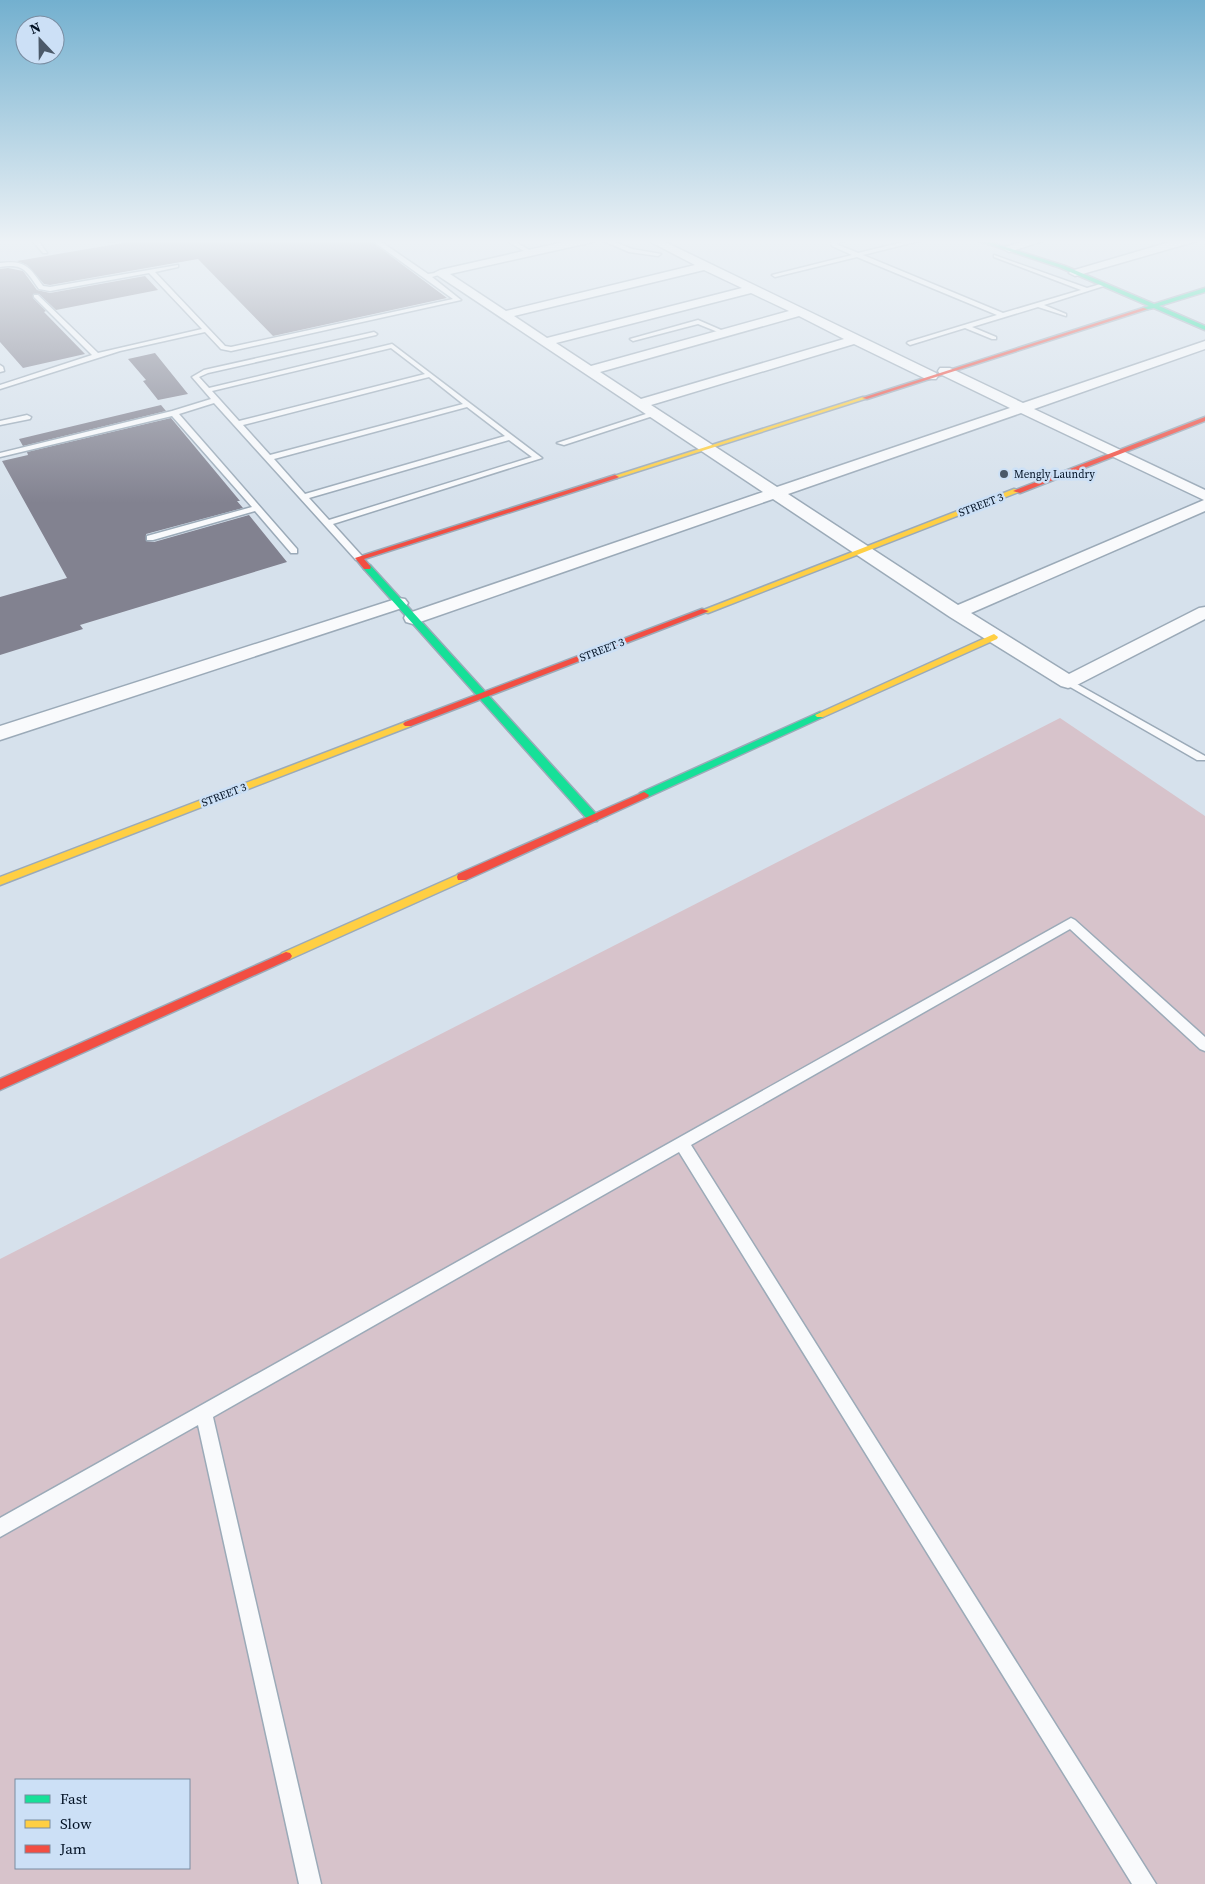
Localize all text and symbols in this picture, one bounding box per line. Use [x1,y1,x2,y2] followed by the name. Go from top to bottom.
[15,15,65,65] north arrow
[27,17,44,39] text: N
[1014,467,1095,482] place label: Mengly Laundry
[998,468,1010,480] marker: Mengly Laundry
[956,489,1006,520] street label: STREET 3
[577,634,627,665] street label: STREET 3
[199,779,249,810] street label: STREET 3
[15,1779,190,1869] legend
[60,1788,87,1809] text: Fast
[60,1813,92,1834] text: Slow
[59,1838,87,1859] text: Jam

